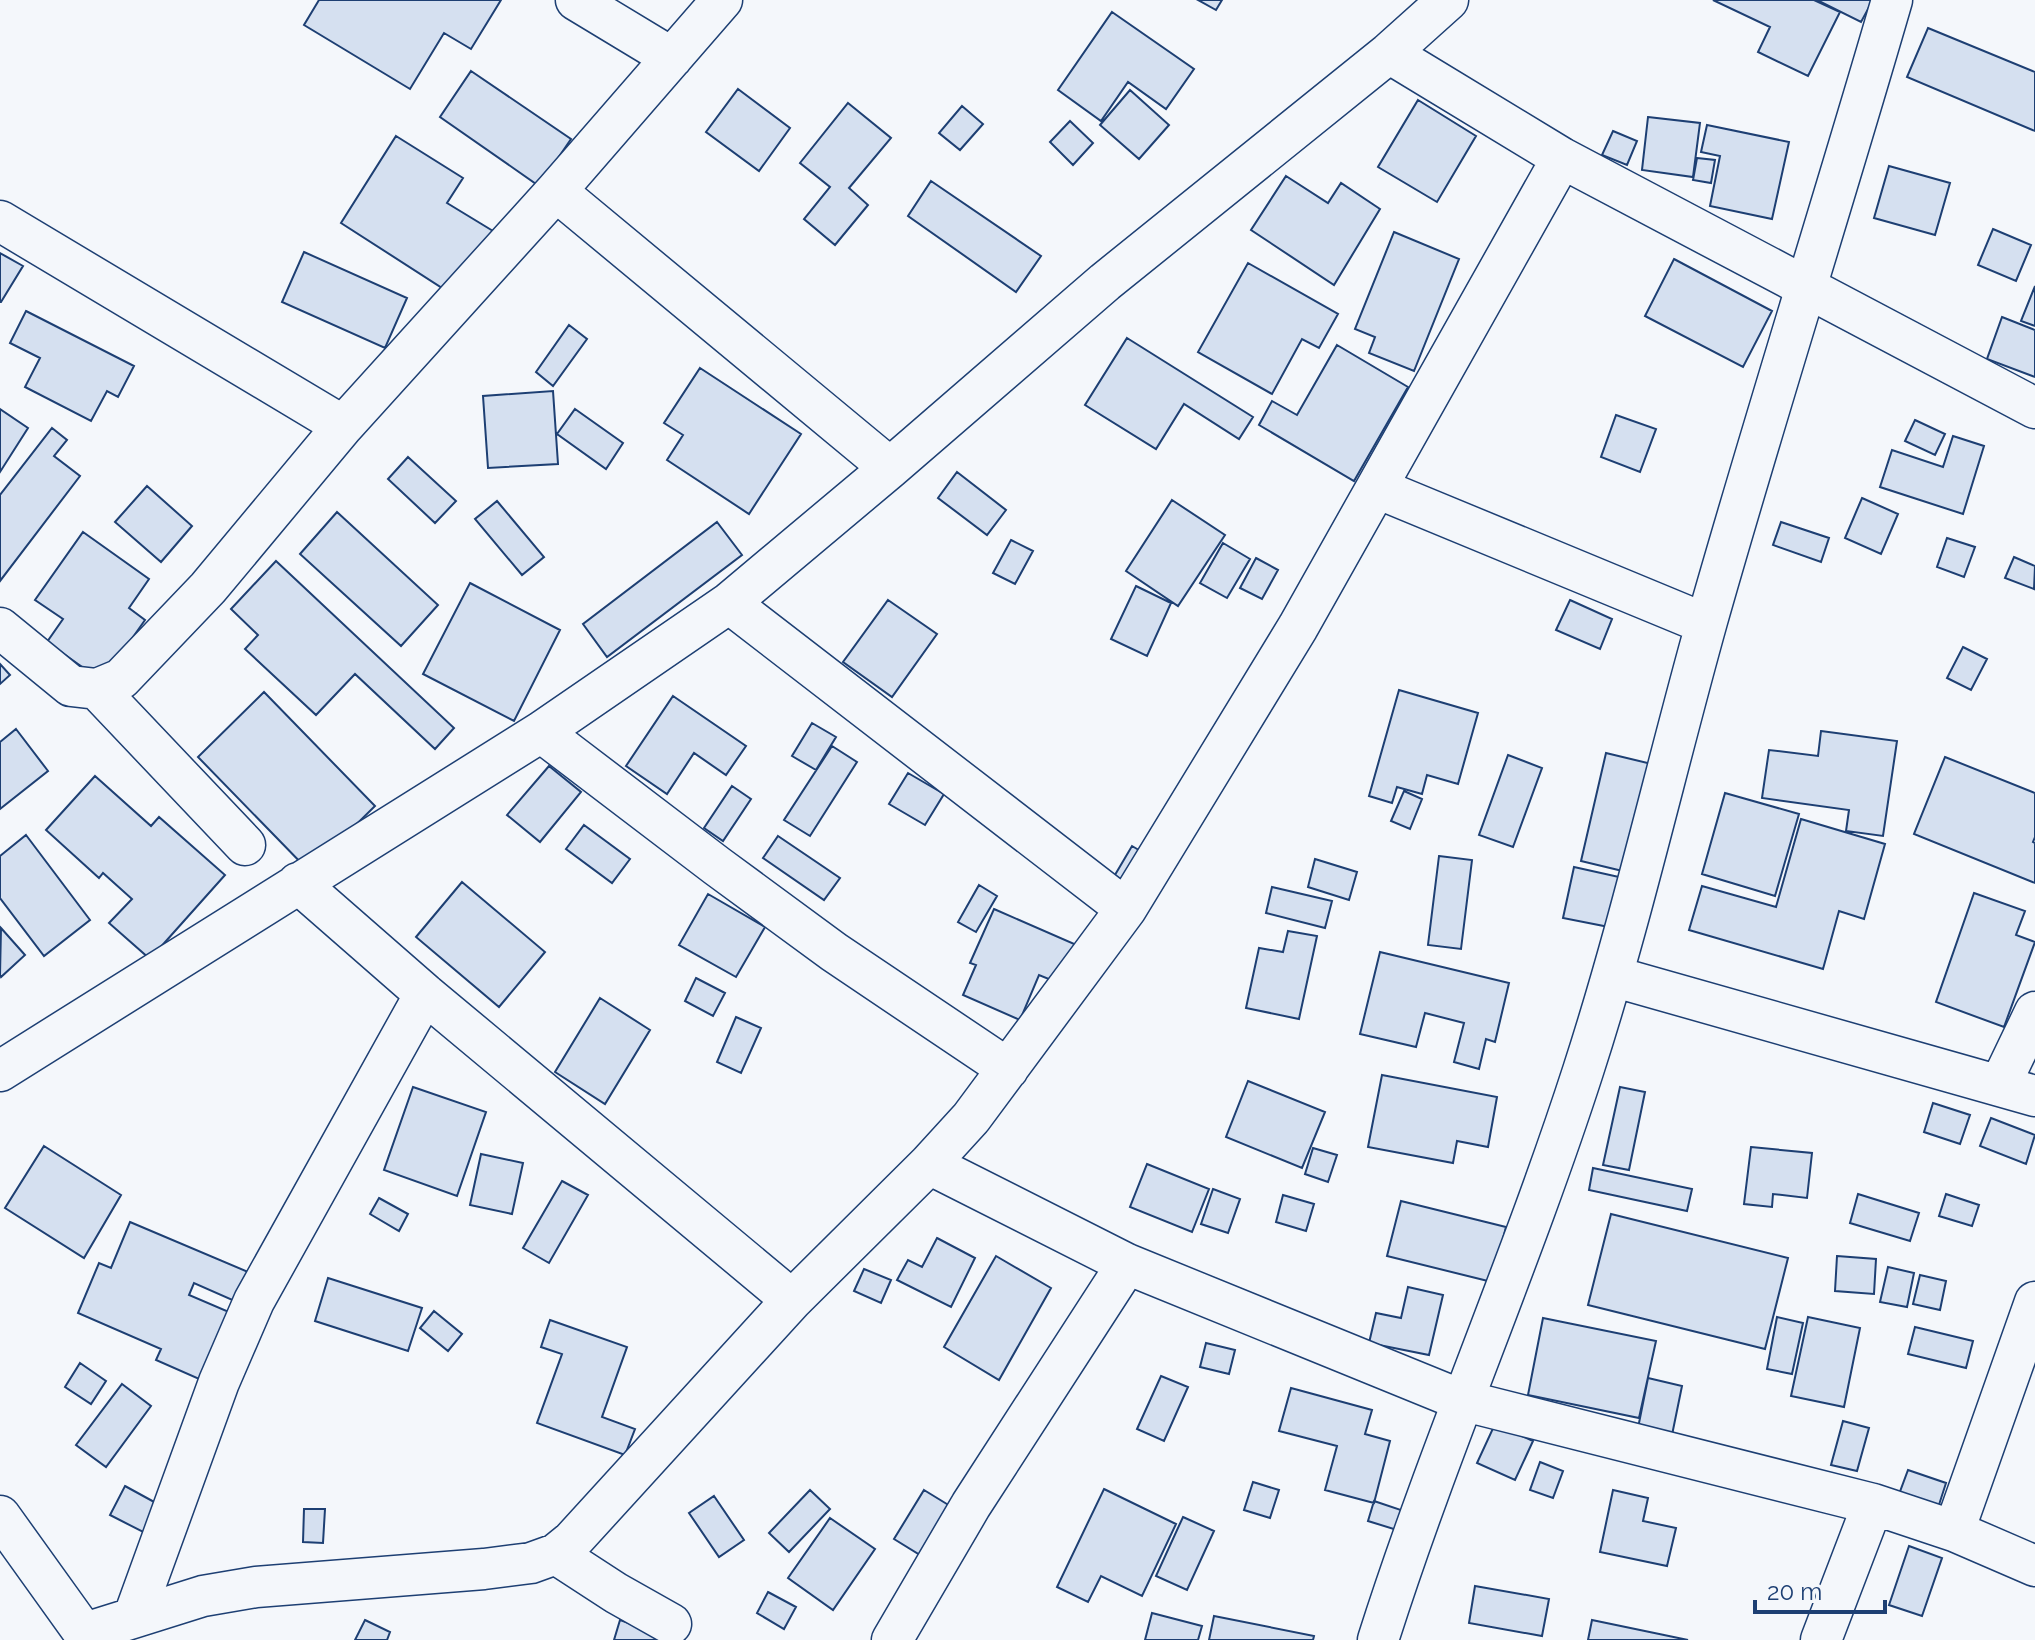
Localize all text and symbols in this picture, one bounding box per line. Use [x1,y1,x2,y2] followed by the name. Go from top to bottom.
[1755,1564,1885,1614] scale bar
[1767,1577,1822,1606] text: 20 m

